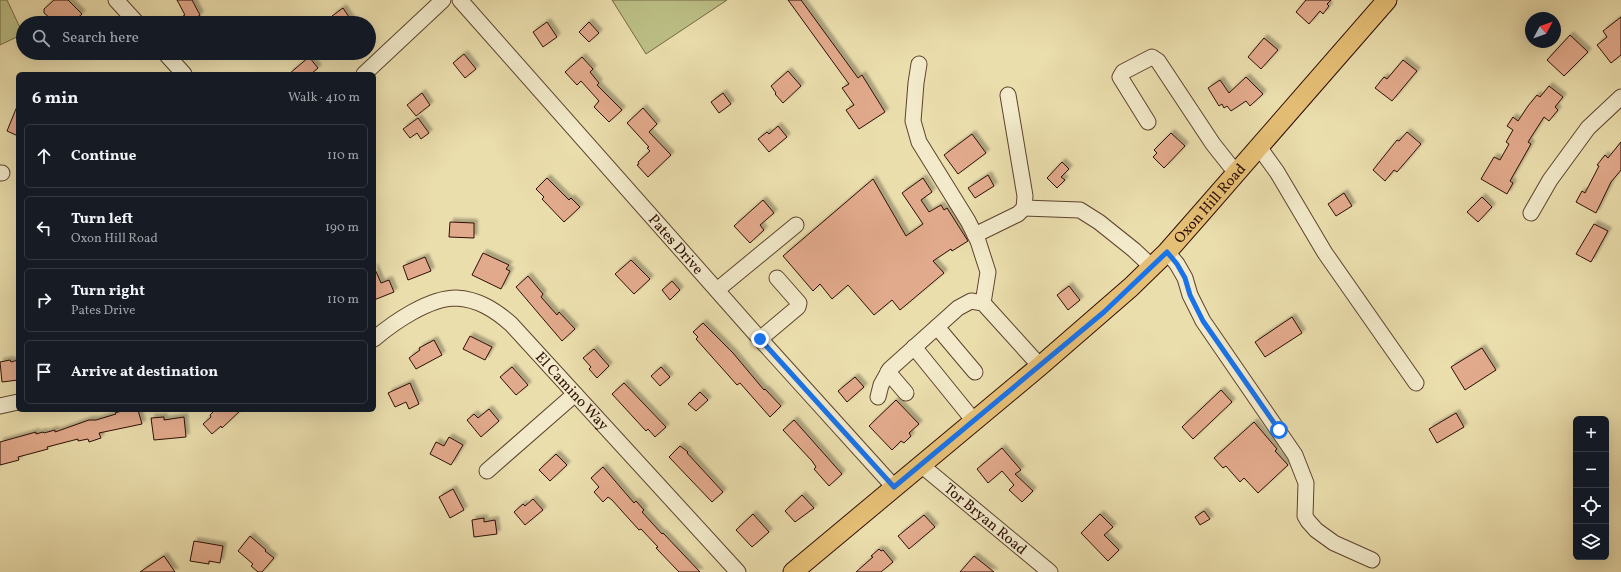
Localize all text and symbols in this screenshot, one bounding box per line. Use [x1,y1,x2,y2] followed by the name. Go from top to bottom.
[1525,12,1561,48] north arrow
[16,16,376,60] search box
[30,27,52,49] icon: search
[62,28,139,49] text: Search here
[32,87,78,110] text: 6 min
[288,89,360,107] text: Walk · 410 m
[33,145,55,167] icon: ahead
[71,146,136,167] text: Continue
[327,147,359,165] text: 110 m
[1170,160,1252,249] street label: Oxon Hill Road
[71,209,133,230] text: Turn left
[642,210,707,280] street label: Pates Drive
[33,217,55,239] icon: left
[325,219,359,237] text: 190 m
[71,230,158,248] text: Oxon Hill Road
[71,281,145,302] text: Turn right
[33,289,55,311] icon: right
[327,291,359,309] text: 110 m
[71,302,135,320] text: Pates Drive
[751,330,769,348] route end
[530,348,613,436] street label: El Camino Way
[33,361,55,383] icon: arrive
[71,362,218,383] text: Arrive at destination
[1573,416,1609,560] map controls
[1573,416,1609,452] button: +
[1270,421,1288,439] route start
[1573,452,1609,488] button: −
[939,479,1031,560] street label: Tor Bryan Road
[1573,488,1609,524] button: locate
[1573,524,1609,560] button: layers

